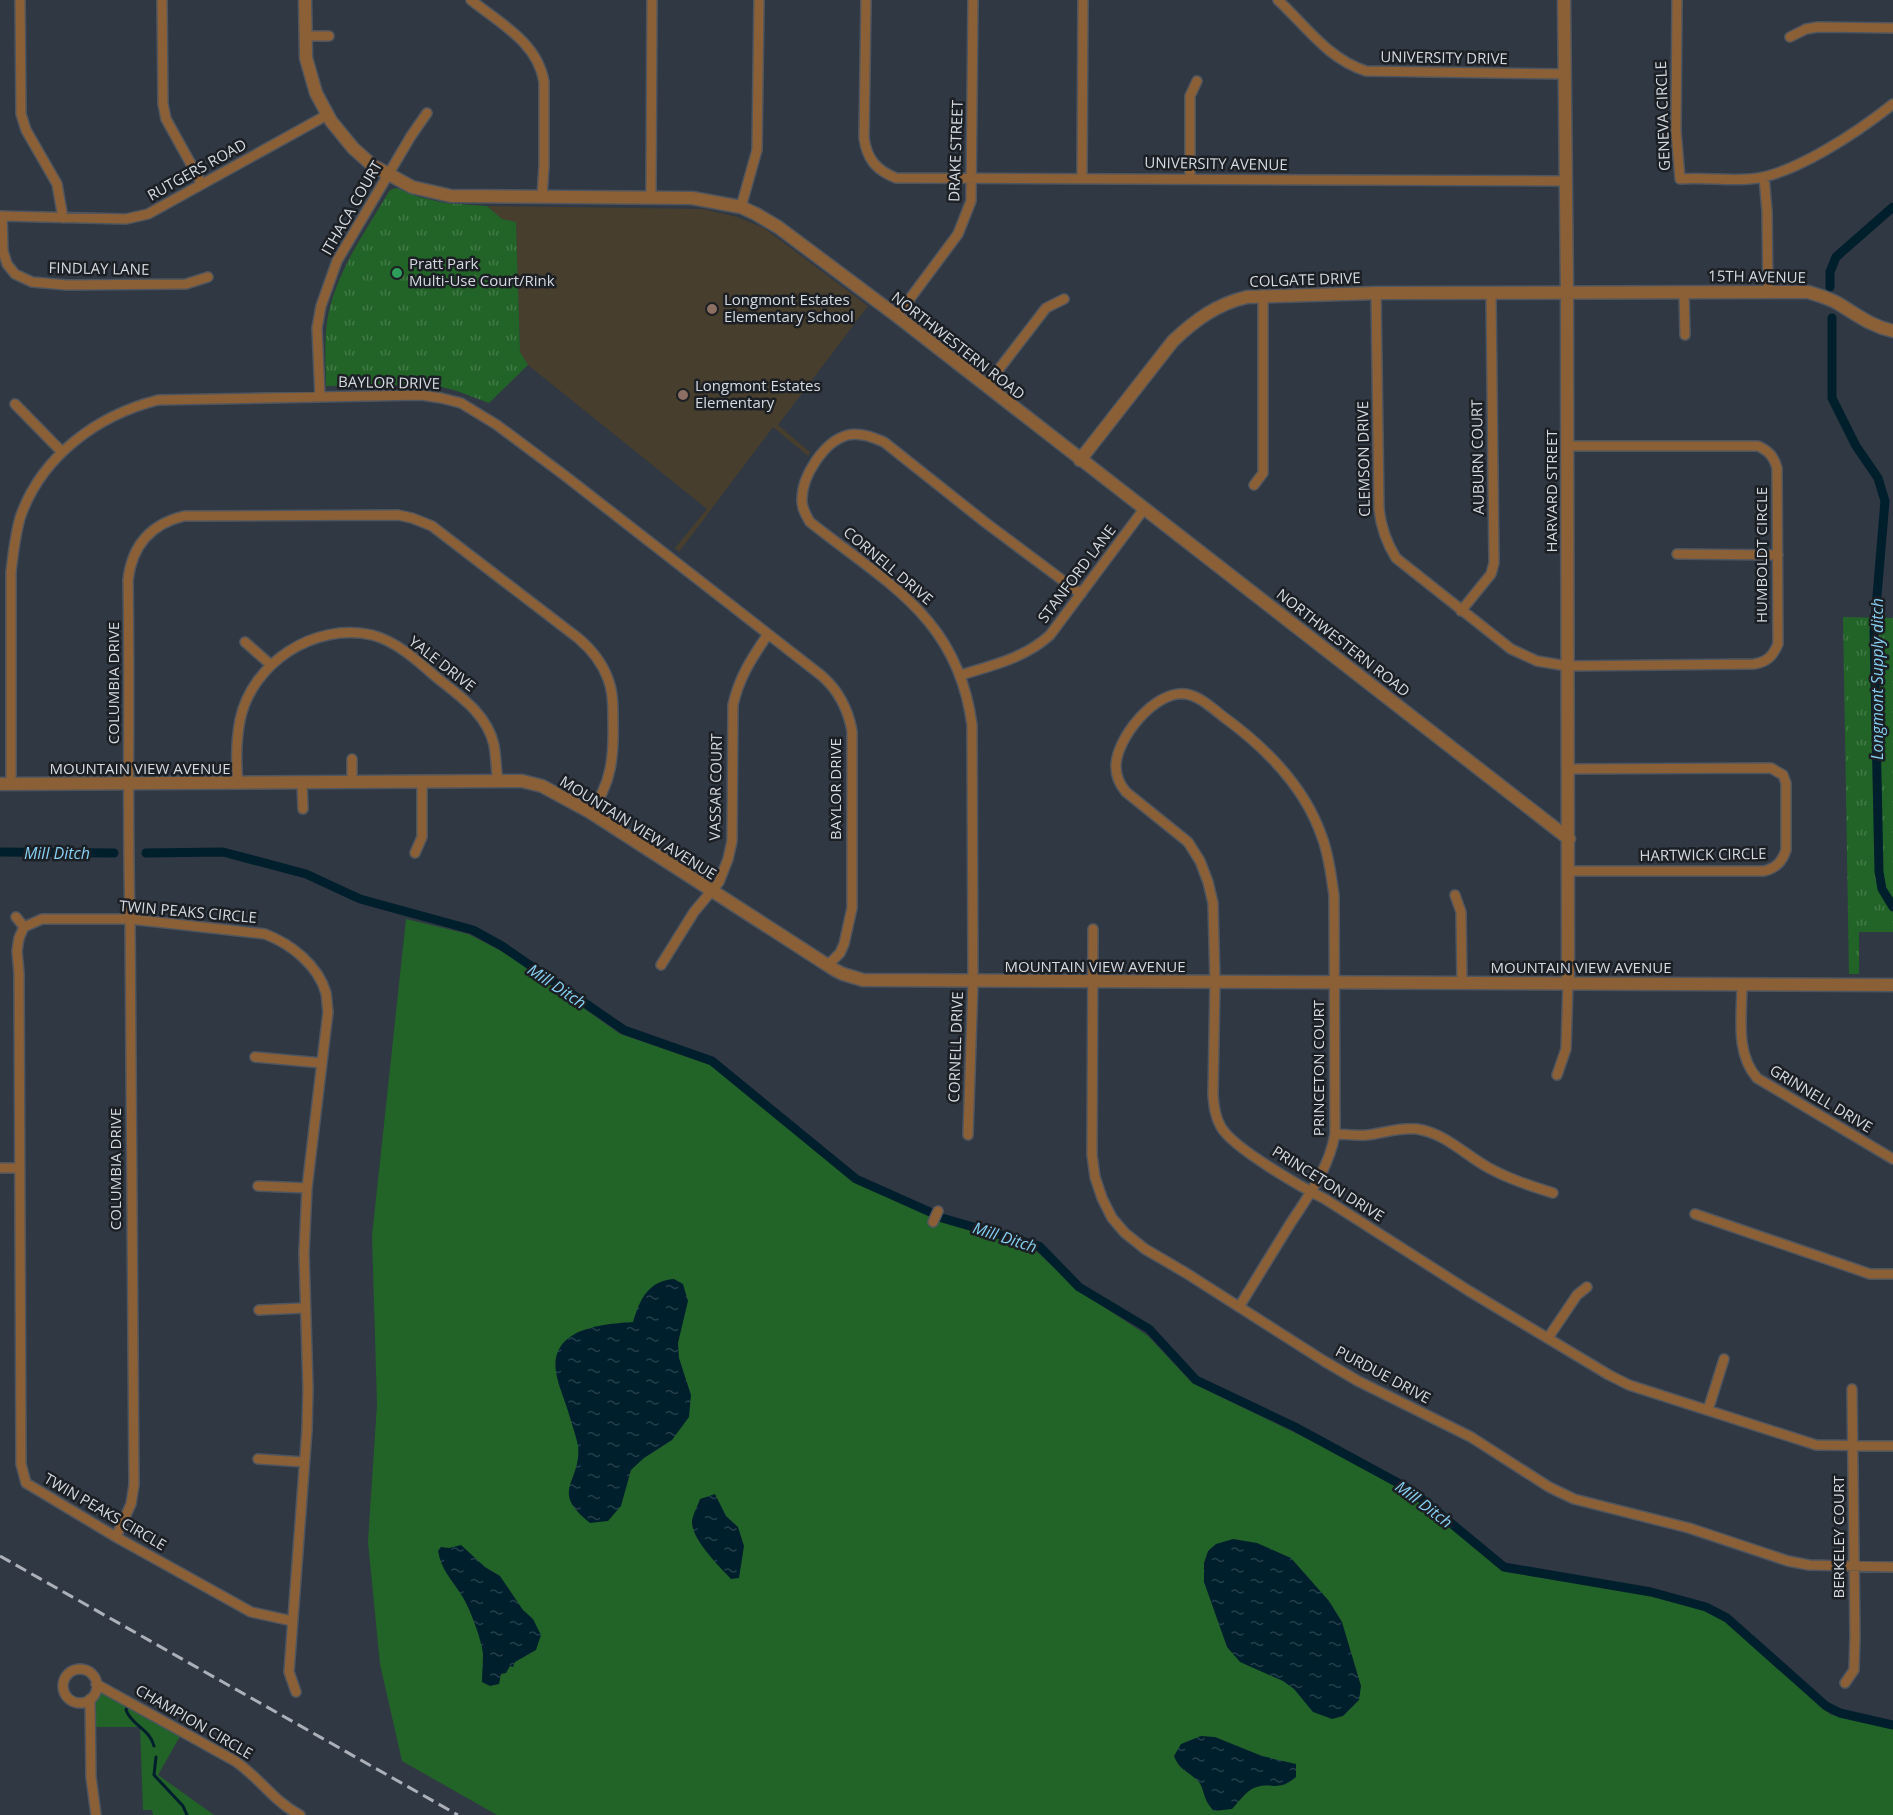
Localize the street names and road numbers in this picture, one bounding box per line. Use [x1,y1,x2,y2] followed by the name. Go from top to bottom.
[1380,46,1508,68] street label: UNIVERSITY DRIVE
[1650,61,1674,171] street label: GENEVA CIRCLE
[943,99,967,202] street label: DRAKE STREET
[143,134,250,205] street label: RUTGERS ROAD
[1144,152,1288,174] street label: UNIVERSITY AVENUE
[316,156,387,258] street label: ITHACA COURT
[49,257,150,279] street label: FINDLAY LANE
[1708,265,1806,287] street label: 15TH AVENUE
[1249,267,1361,291] street label: COLGATE DRIVE
[888,287,1030,404] street label: NORTHWESTERN ROAD
[338,371,440,393] street label: BAYLOR DRIVE
[1466,399,1488,515] street label: AUBURN COURT
[1352,401,1374,517] street label: CLEMSON DRIVE
[1541,429,1561,552] street label: HARVARD STREET
[1751,487,1771,623] street label: HUMBOLDT CIRCLE
[1033,520,1120,626] street label: STANFORD LANE
[840,522,938,609] street label: CORNELL DRIVE
[1273,584,1415,701] street label: NORTHWESTERN ROAD
[103,622,123,744] street label: COLUMBIA DRIVE
[405,631,480,696] street label: YALE DRIVE
[704,733,726,841] street label: VASSAR COURT
[825,738,845,840] street label: BAYLOR DRIVE
[49,758,231,778] street label: MOUNTAIN VIEW AVENUE
[556,771,721,884] street label: MOUNTAIN VIEW AVENUE
[1639,843,1767,865] street label: HARTWICK CIRCLE
[118,895,258,927] street label: TWIN PEAKS CIRCLE
[1004,956,1186,976] street label: MOUNTAIN VIEW AVENUE
[1490,957,1672,977] street label: MOUNTAIN VIEW AVENUE
[943,991,967,1103] street label: CORNELL DRIVE
[1308,999,1328,1136] street label: PRINCETON COURT
[1766,1060,1877,1137] street label: GRINNELL DRIVE
[105,1108,125,1230] street label: COLUMBIA DRIVE
[1269,1141,1388,1226] street label: PRINCETON DRIVE
[1332,1341,1434,1408] street label: PURDUE DRIVE
[41,1468,170,1554] street label: TWIN PEAKS CIRCLE
[1828,1475,1848,1598] street label: BERKELEY COURT
[132,1679,257,1763] street label: CHAMPION CIRCLE

